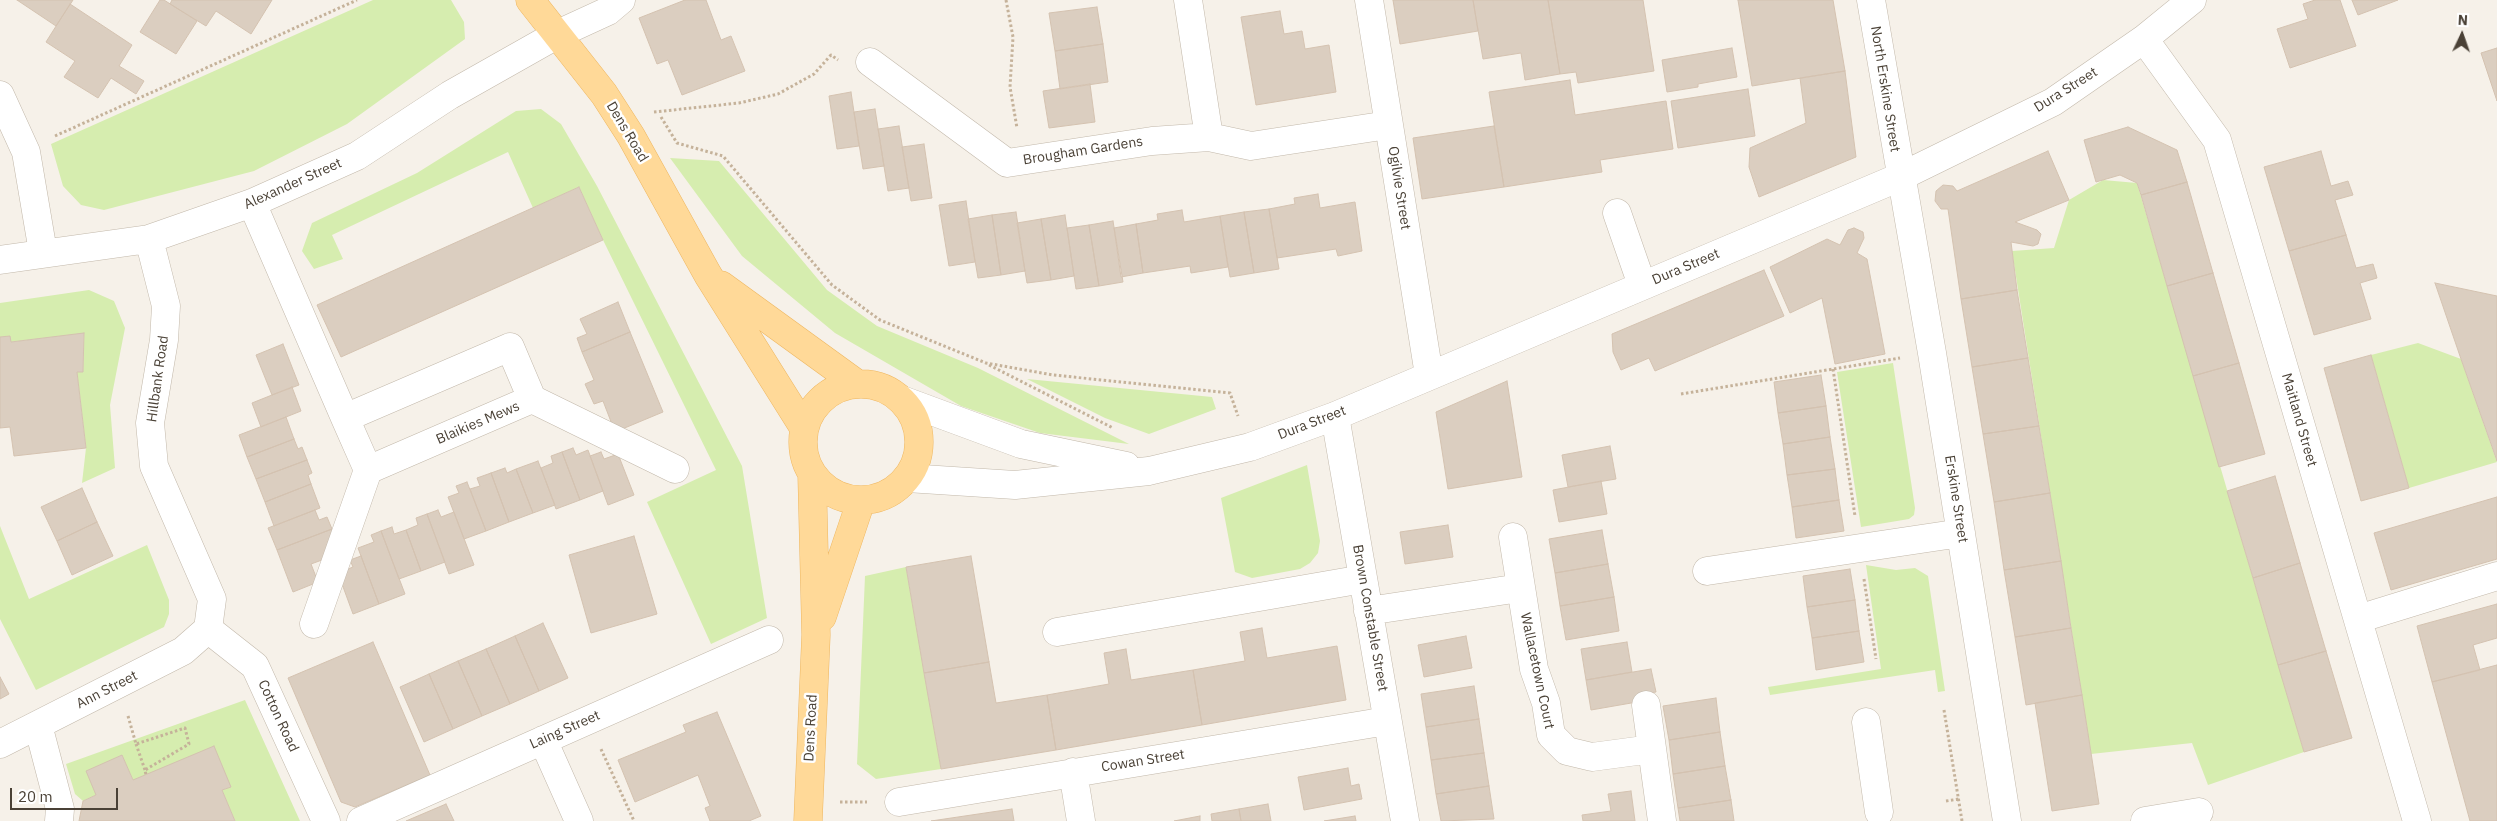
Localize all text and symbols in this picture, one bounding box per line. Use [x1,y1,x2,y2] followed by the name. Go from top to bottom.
[2437,10,2487,60] north arrow
[2457,11,2468,29] text: N
[1867,25,1903,153] street label: North Erskine Street
[2031,64,2101,116] street label: Dura Street
[602,99,652,165] street label: Dens Road
[1022,133,1144,169] street label: Brougham Gardens
[1384,145,1414,231] street label: Ogilvie Street
[241,155,345,213] street label: Alexander Street
[1650,245,1722,289] street label: Dura Street
[144,335,172,423] street label: Hillbank Road
[2278,371,2320,469] street label: Maitland Street
[434,398,522,448] street label: Blaikies Mews
[1276,402,1348,444] street label: Dura Street
[1941,454,1971,544] street label: Erskine Street
[1349,543,1391,693] street label: Brown Constable Street
[1516,611,1558,731] street label: Wallacetown Court
[74,667,140,713] street label: Ann Street
[254,677,302,755] street label: Cotton Road
[801,694,821,762] street label: Dens Road
[527,707,603,753] street label: Laing Street
[1100,746,1186,776] street label: Cowan Street
[12,778,120,810] scale bar
[18,787,53,806] text: 20 m

